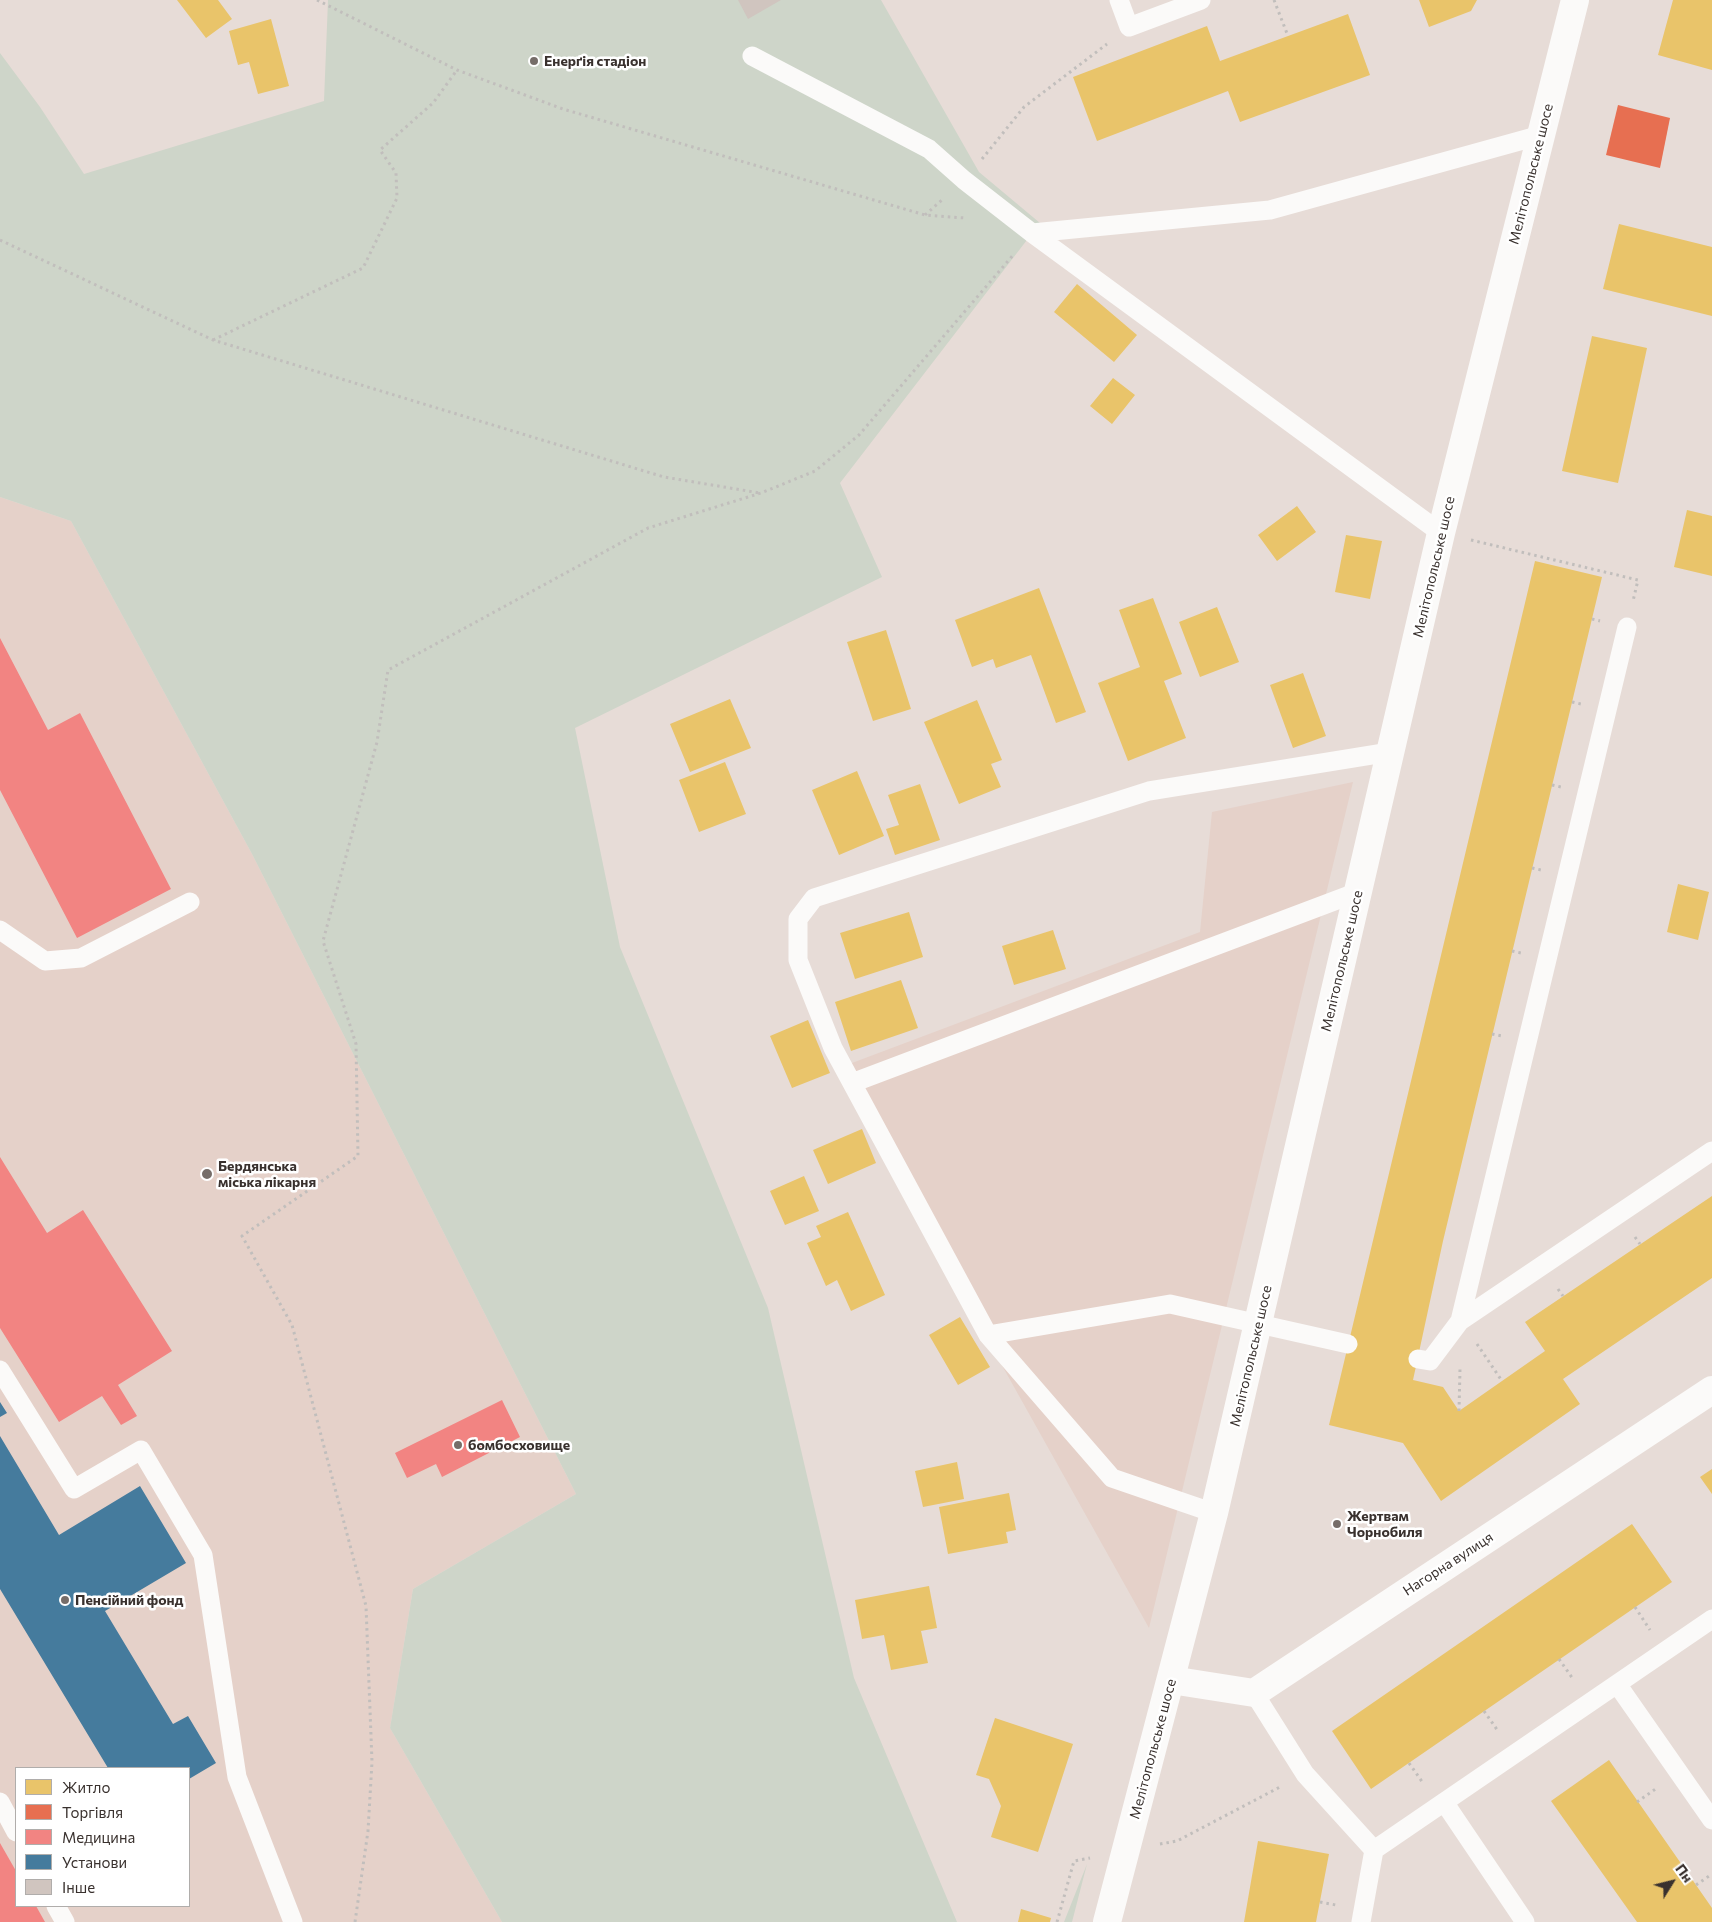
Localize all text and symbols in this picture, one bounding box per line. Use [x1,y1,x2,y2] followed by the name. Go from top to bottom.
[544,53,646,69] place label: Енерґія стадіон
[528,55,540,67] marker: Енерґія стадіон
[1505,102,1557,246] street label: Мелітопольське шосе
[1410,495,1458,639] street label: Мелітопольське шосе
[1318,889,1366,1033] street label: Мелітопольське шосе
[218,1158,316,1190] place label: Бердянська міська лікарня
[200,1167,214,1181] marker: Бердянська міська лікарня
[1227,1284,1275,1428] street label: Мелітопольське шосе
[468,1437,570,1453] place label: бомбосховище
[452,1439,464,1451] marker: бомбосховище
[1347,1508,1422,1540] place label: Жертвам Чорнобиля
[1331,1518,1343,1530] marker: Жертвам Чорнобиля
[1400,1529,1496,1599] street label: Нагорна вулиця
[75,1592,183,1608] place label: Пенсійний фонд
[59,1594,71,1606] marker: Пенсійний фонд
[1126,1677,1180,1821] street label: Мелітопольське шосе
[15,1767,190,1907] legend
[62,1778,110,1796] text: Житло
[62,1803,123,1821] text: Торгівля
[62,1828,135,1846] text: Медицина
[62,1853,127,1871] text: Установи
[1647,1857,1697,1907] north arrow
[1672,1860,1697,1885] text: Пн
[62,1878,95,1896] text: Інше

